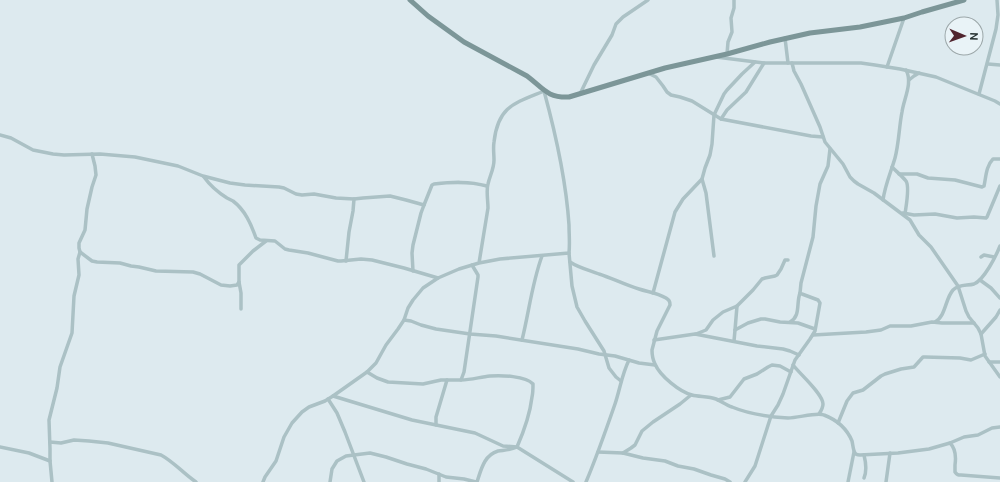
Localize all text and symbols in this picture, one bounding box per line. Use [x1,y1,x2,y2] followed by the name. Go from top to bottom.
[944,16,984,56] north arrow
[967,32,981,41] text: N

